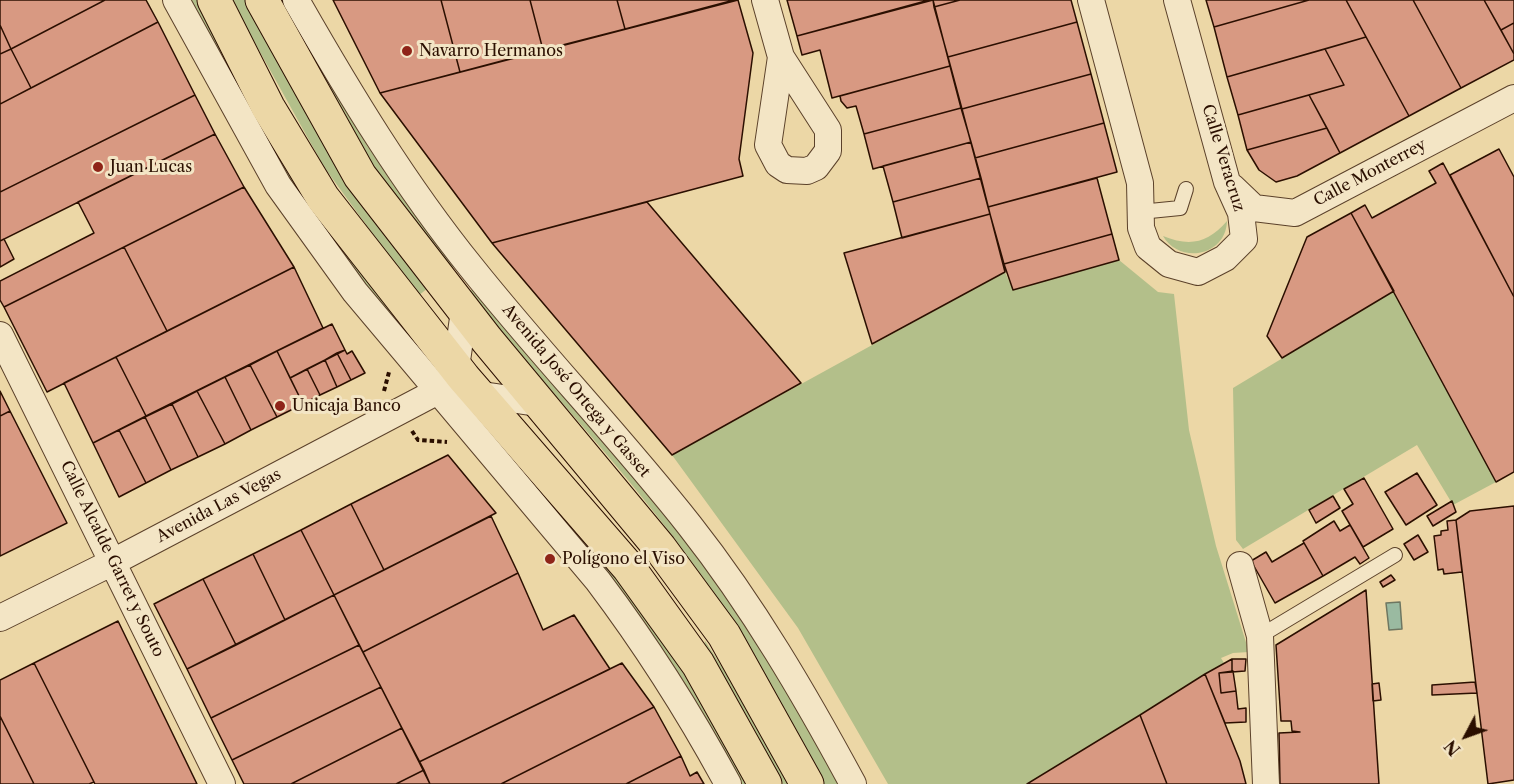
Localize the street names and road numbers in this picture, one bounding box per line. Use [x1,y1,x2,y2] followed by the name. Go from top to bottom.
[1198,102,1248,214] street label: Calle Veracruz
[1311,135,1429,211] street label: Calle Monterrey
[498,301,654,481] street label: Avenida José Ortega y Gasset
[56,458,168,660] street label: Calle Alcalde Garret y Souto
[153,465,285,547] street label: Avenida Las Vegas

